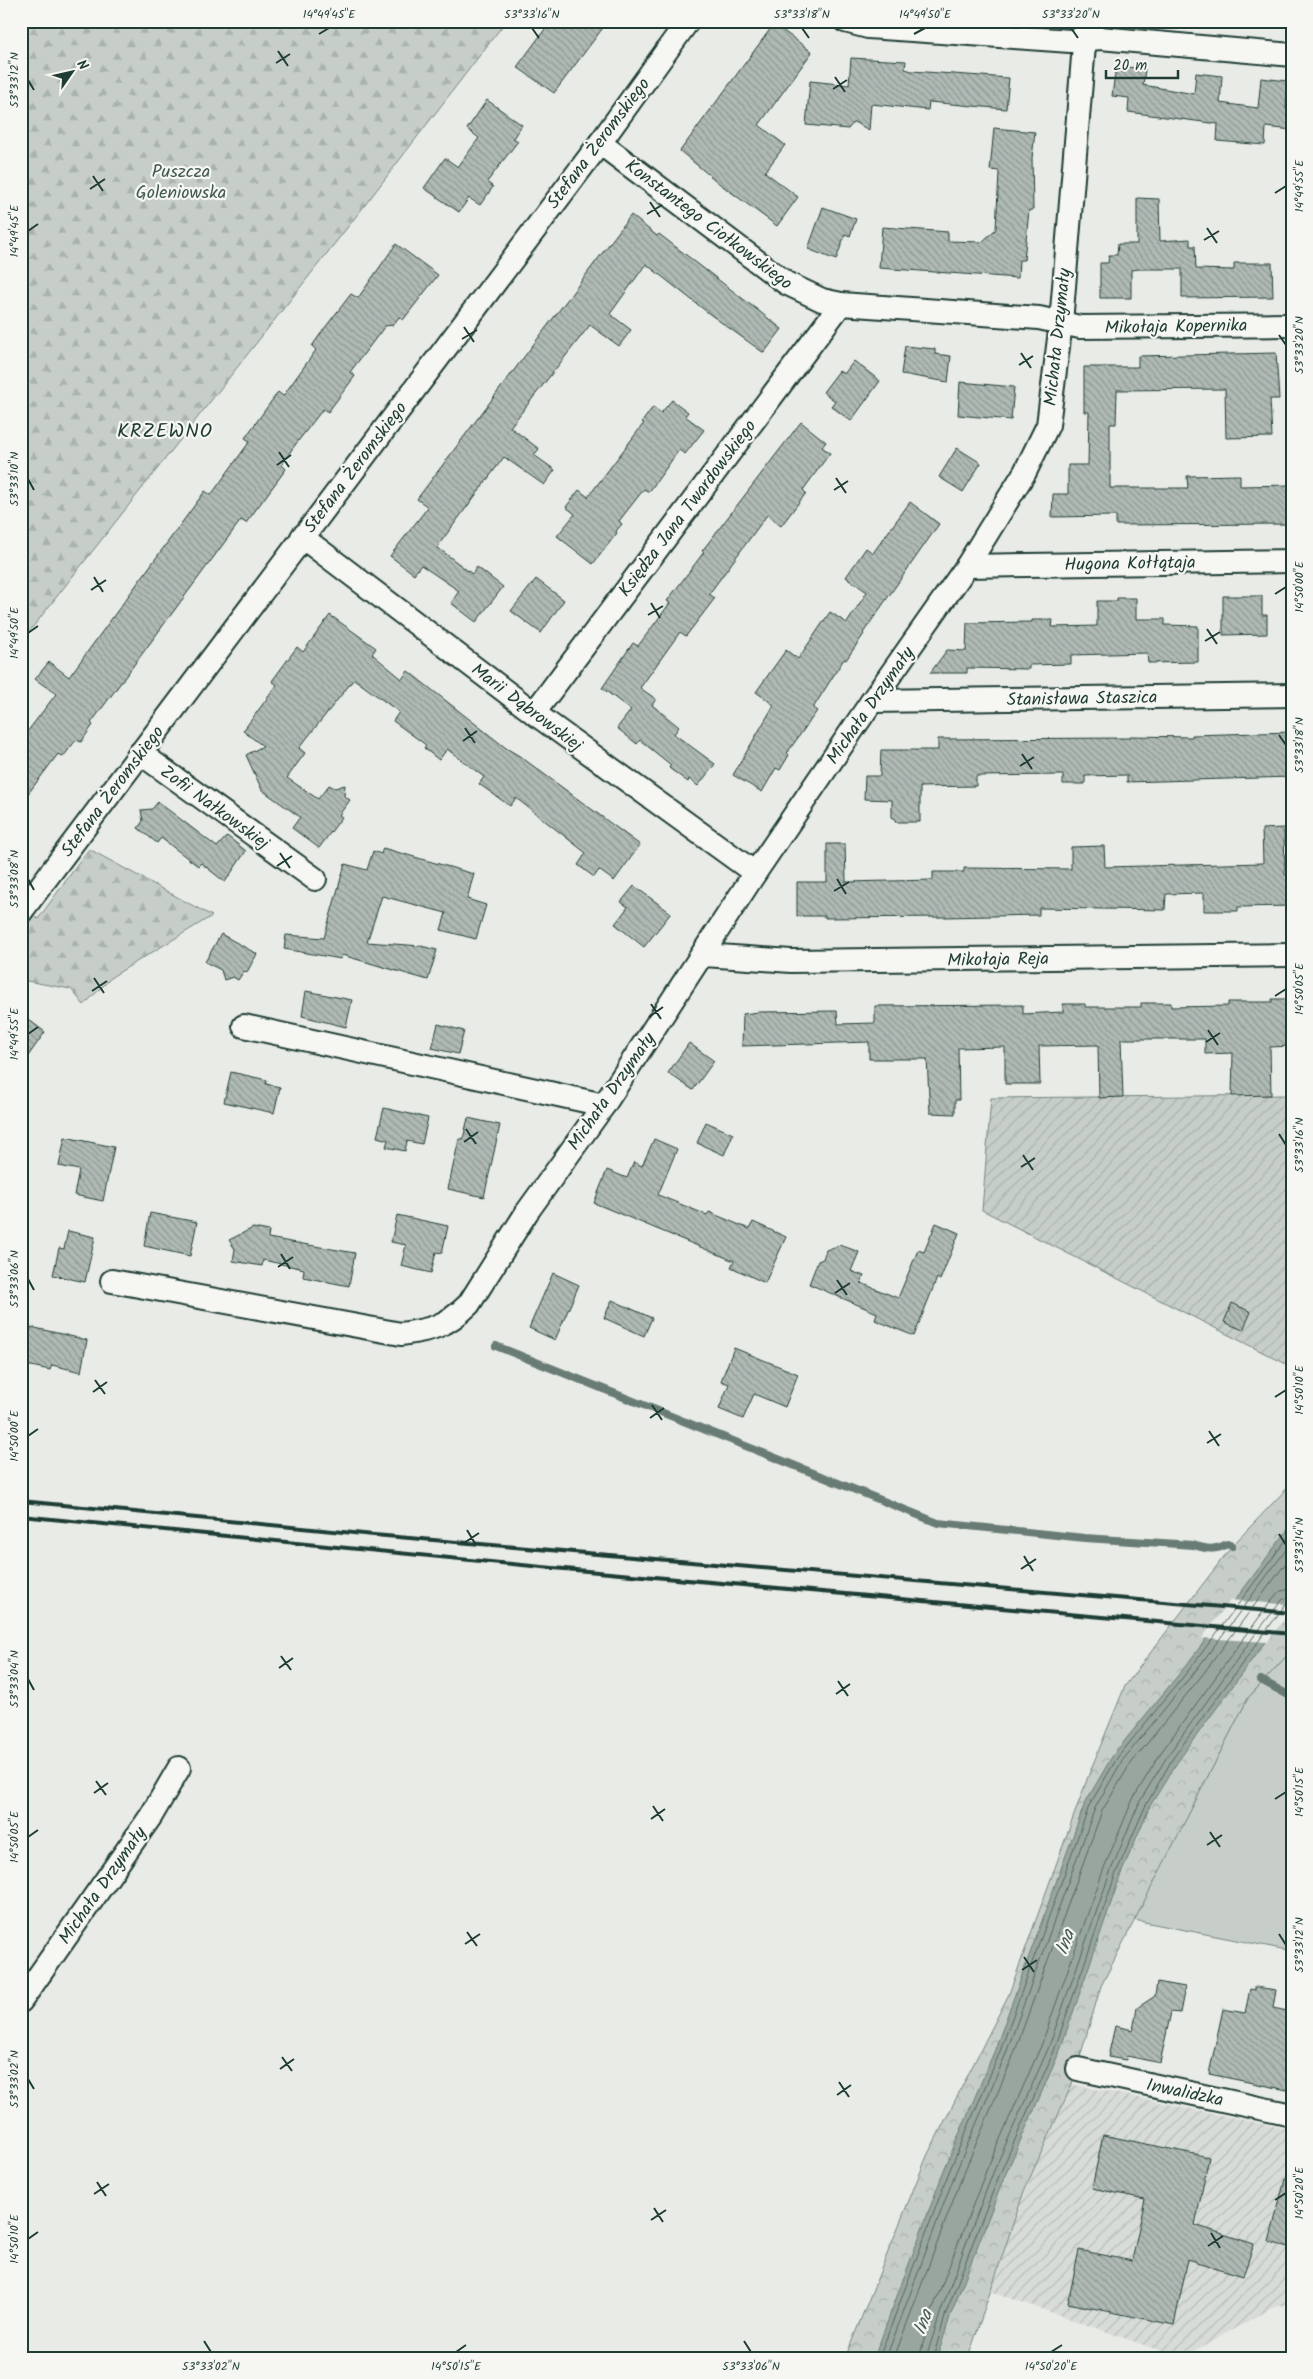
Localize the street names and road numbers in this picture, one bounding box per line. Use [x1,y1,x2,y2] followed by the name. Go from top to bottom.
[540,72,658,216] street label: Stefana Żeromskiego
[618,152,798,298] street label: Konstantego Ciołkowskiego
[1037,266,1080,408] street label: Michała Drzymały
[1105,312,1248,343] street label: Mikołaja Kopernika
[297,396,415,540] street label: Stefana Żeromskiego
[612,414,765,604] street label: Księdza Jana Twardowskiego
[1064,549,1196,580] street label: Hugona Kołłątaja
[820,640,923,771] street label: Michała Drzymały
[464,657,589,761] street label: Marii Dąbrowskiej
[1007,684,1158,715] street label: Stanisława Staszica
[54,720,172,864] street label: Stefana Żeromskiego
[153,758,276,859] street label: Zofii Nałkowskiej
[947,945,1049,976] street label: Mikołaja Reja
[561,1026,664,1157] street label: Michała Drzymały
[52,1820,155,1951] street label: Michała Drzymały
[1143,2071,1226,2116] street label: Inwalidzka

